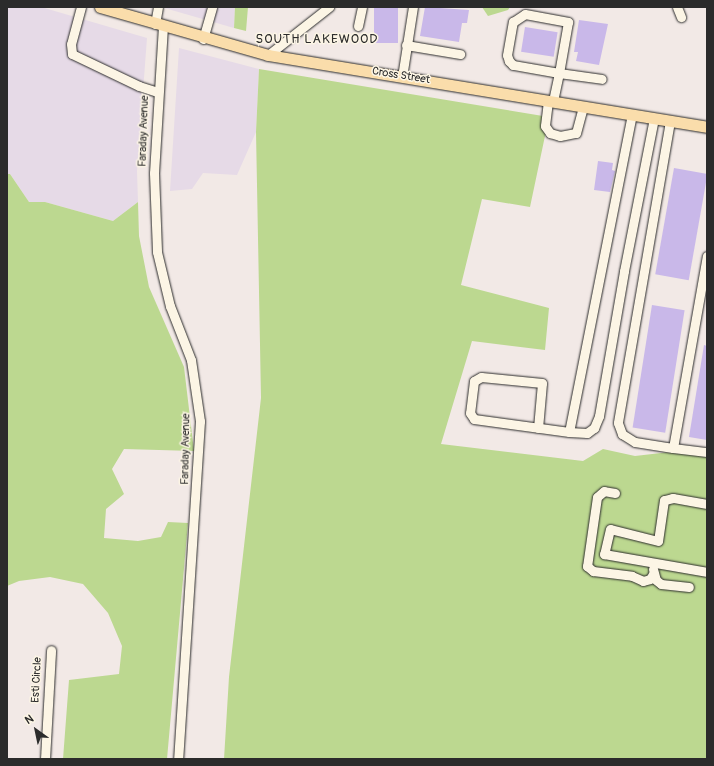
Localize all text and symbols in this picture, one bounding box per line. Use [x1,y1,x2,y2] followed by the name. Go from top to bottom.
[256,31,378,47] district label: SOUTH LAKEWOOD
[371,65,431,87] street label: Cross Street
[136,95,152,167] street label: Faraday Avenue
[179,413,193,485] street label: Faraday Avenue
[29,657,45,703] street label: Esti Circle
[16,710,56,750] north arrow
[23,712,36,727] text: N

